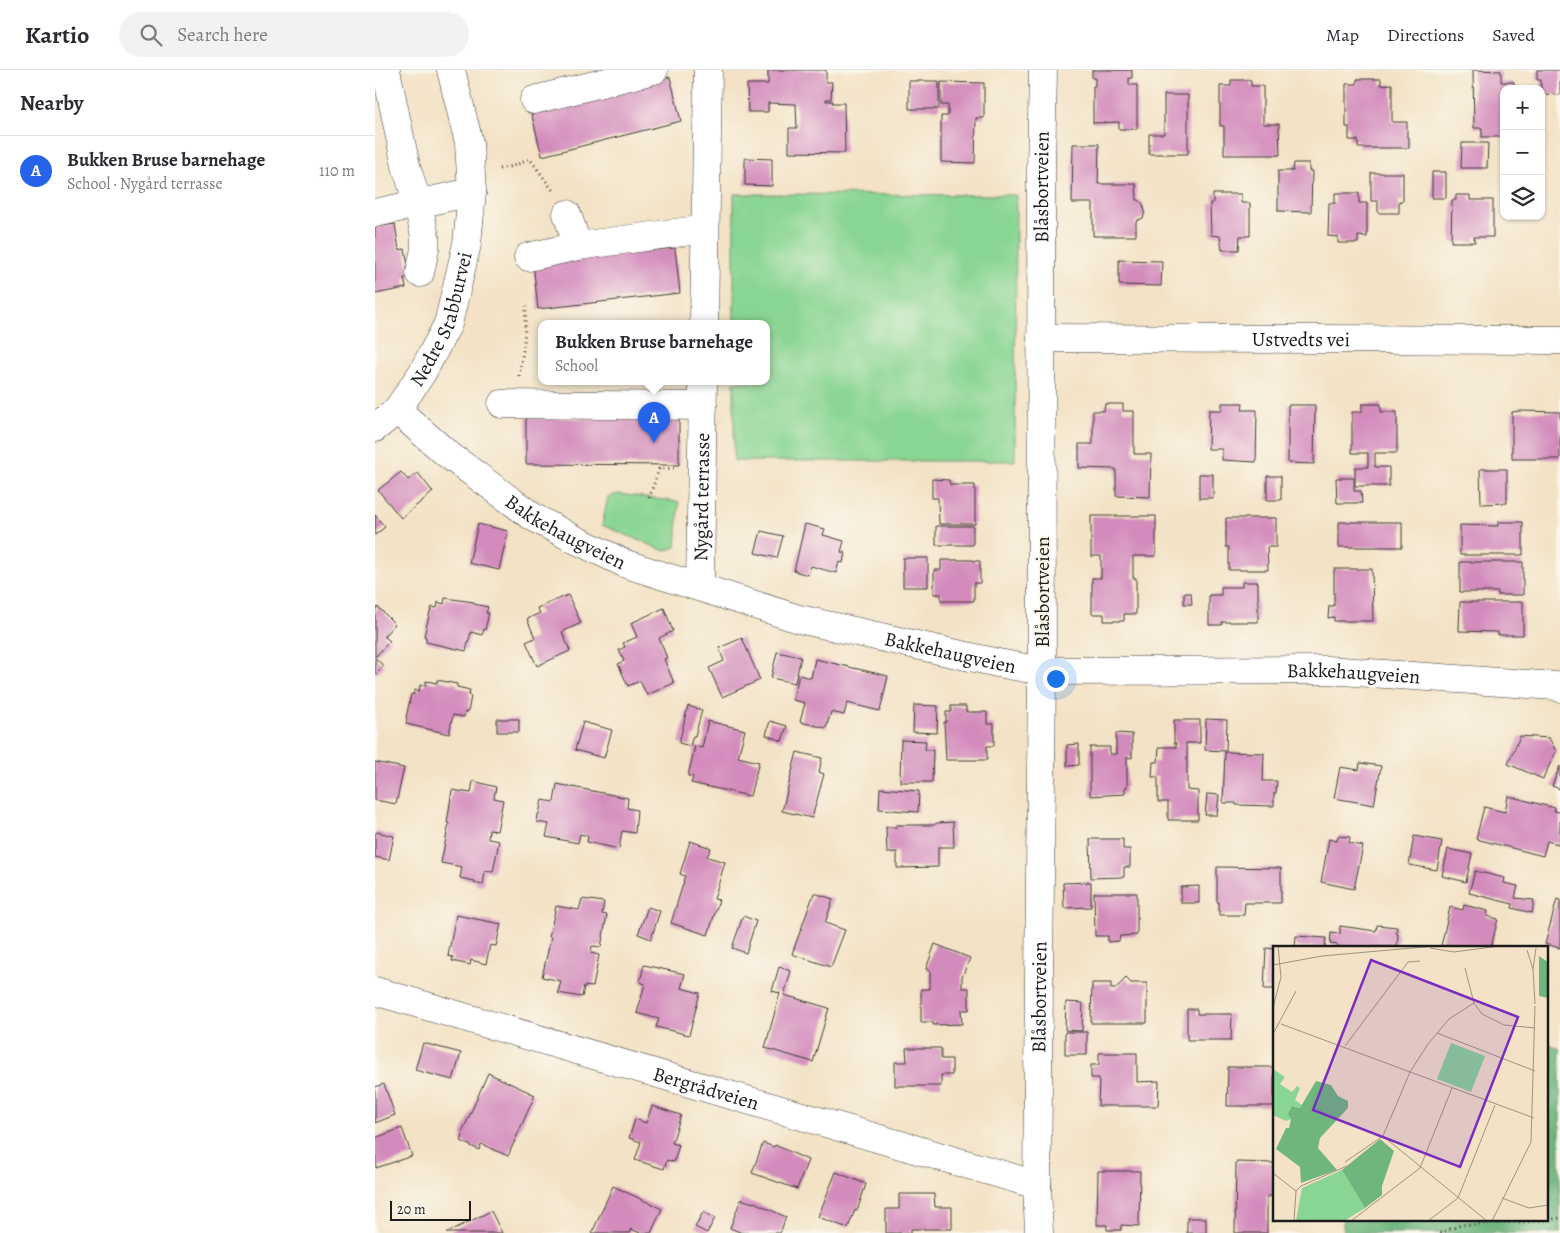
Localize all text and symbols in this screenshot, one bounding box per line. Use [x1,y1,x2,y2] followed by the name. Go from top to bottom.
[119,12,469,57] search box
[25,19,89,51] text: Kartio
[137,21,165,49] icon: search
[177,22,268,48] text: Search here
[1326,23,1359,47] text: Map
[1387,23,1464,47] text: Directions
[1492,23,1535,47] text: Saved
[1500,85,1545,220] map controls
[1500,85,1545,130] button: +
[20,89,83,117] text: Nearby
[1500,130,1545,175] button: −
[1027,131,1055,243] street label: Blåsbortveien
[67,147,265,173] text: Bukken Bruse barnehage
[31,160,41,182] text: A
[319,160,355,182] text: 110 m
[67,173,223,195] text: School · Nygård terrasse
[1500,175,1545,220] button: layers
[403,249,478,392] street label: Nedre Stabburvei
[538,320,770,385] popup
[1252,325,1350,353] street label: Ustvedts vei
[555,329,753,355] text: Bukken Bruse barnehage
[555,355,598,377] text: School
[638,402,670,443] pin: A
[687,432,716,562] street label: Nygård terrasse
[500,488,630,576] street label: Bakkehaugveien
[1029,536,1056,648] street label: Blåsbortveien
[882,625,1018,680] street label: Bakkehaugveien
[1287,656,1421,690] street label: Bakkehaugveien
[1043,666,1069,692] your location
[1025,941,1053,1053] street label: Blåsbortveien
[1273,946,1547,1220] inset map
[650,1060,762,1116] street label: Bergrådveien
[390,1198,471,1221] scale bar
[397,1200,426,1219] text: 20 m

